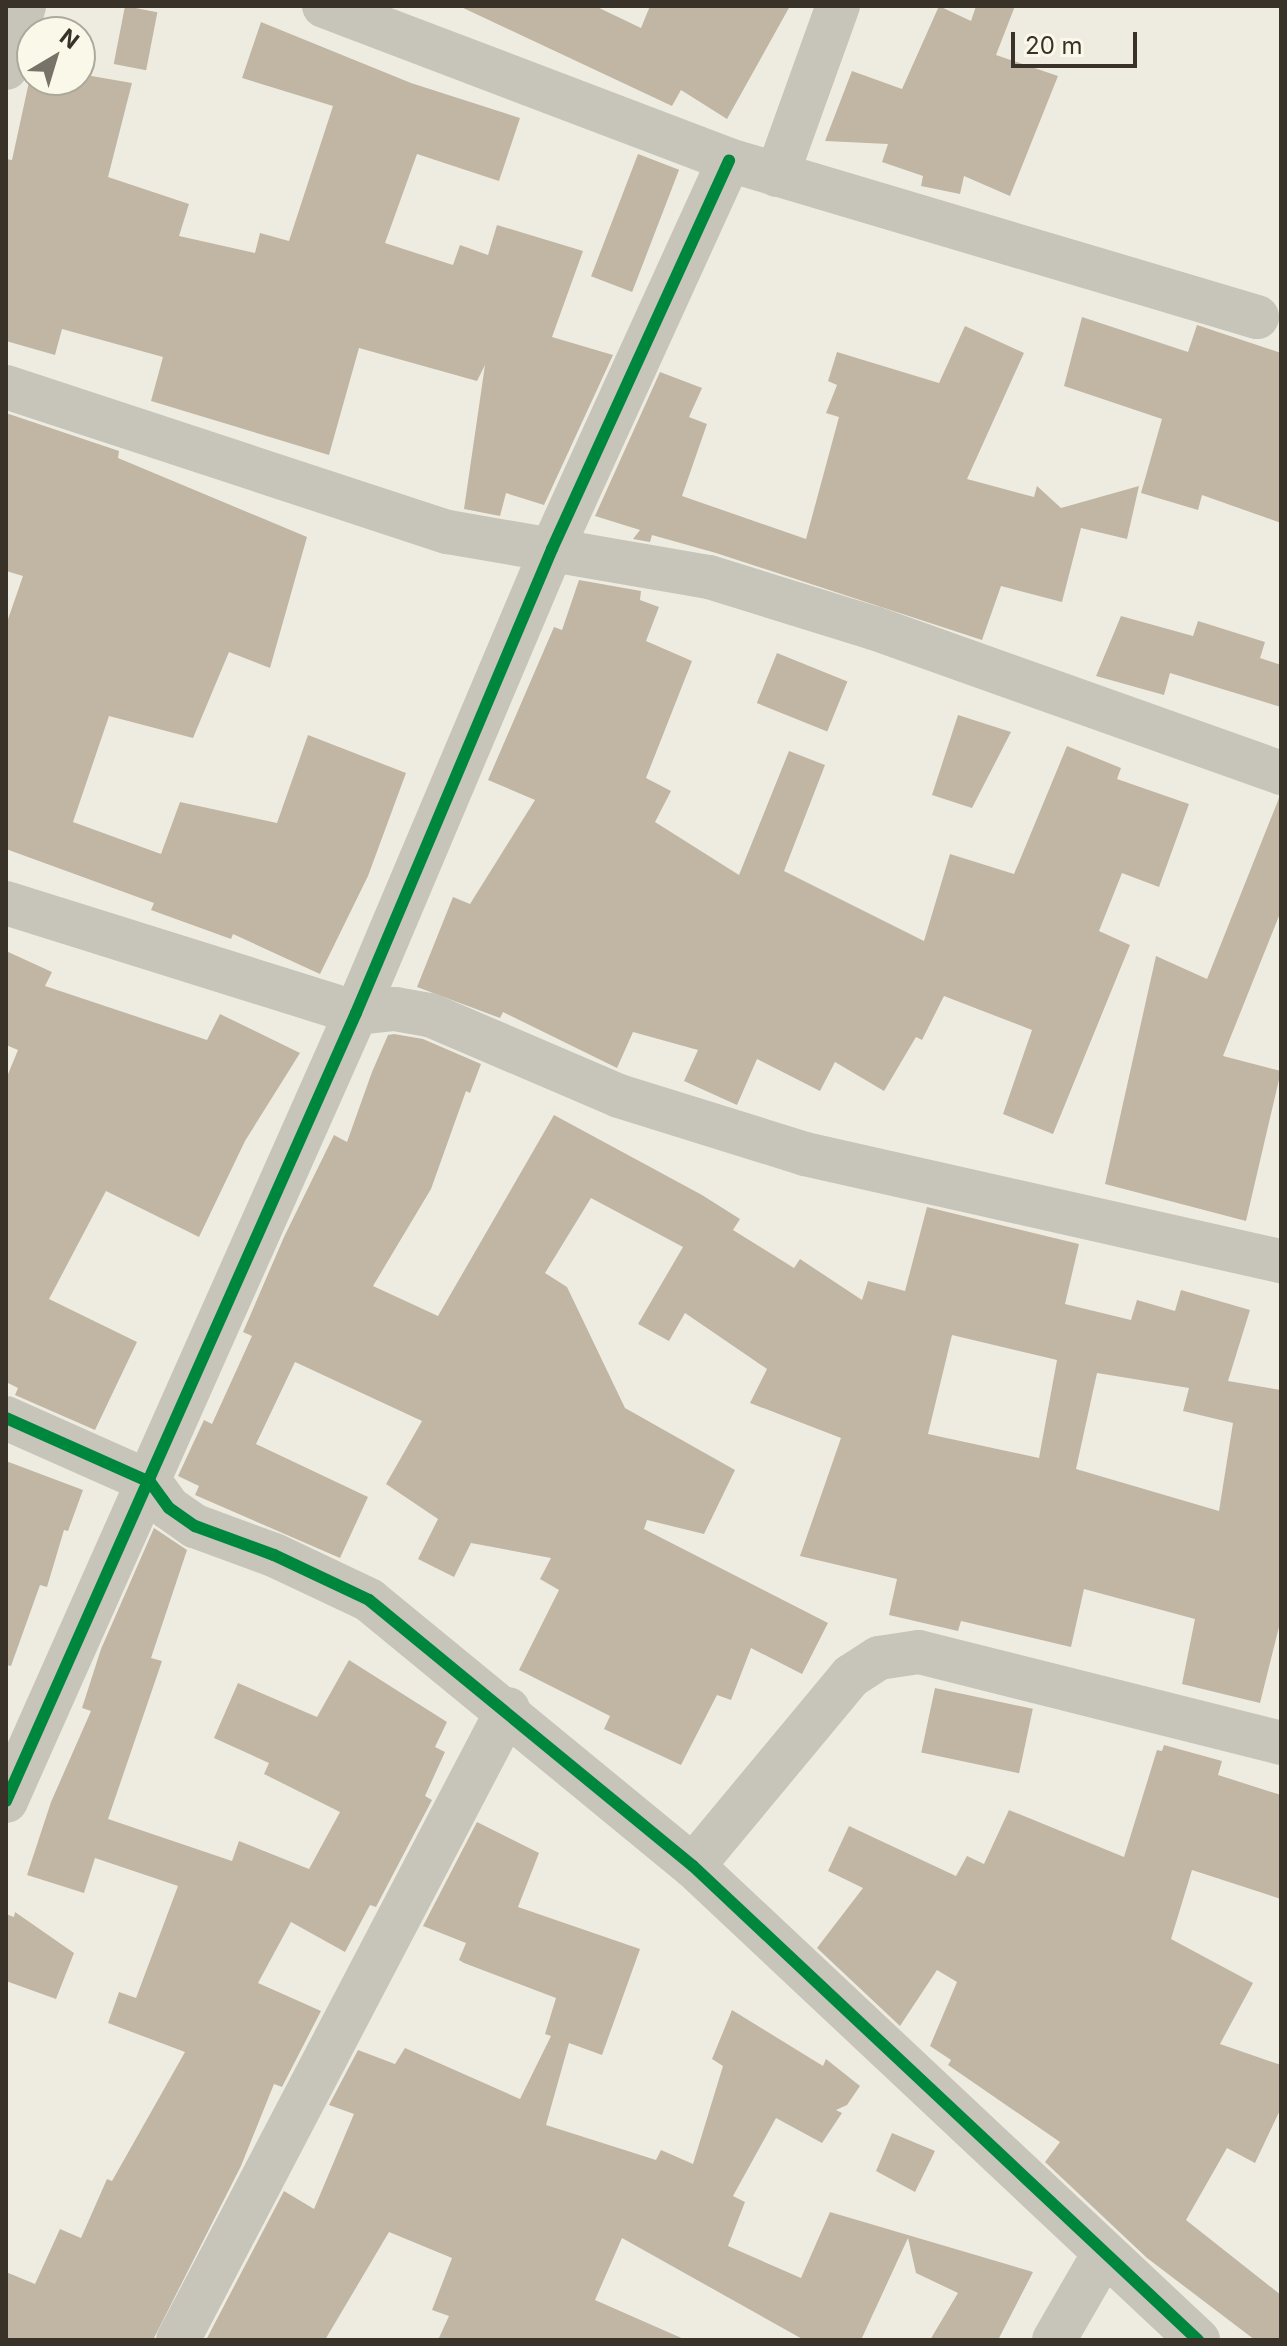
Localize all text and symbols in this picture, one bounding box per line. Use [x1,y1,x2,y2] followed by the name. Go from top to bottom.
[16,16,96,96] north arrow
[1015,16,1141,66] scale bar
[55,23,84,54] text: N
[1025,31,1083,60] text: 20 m

